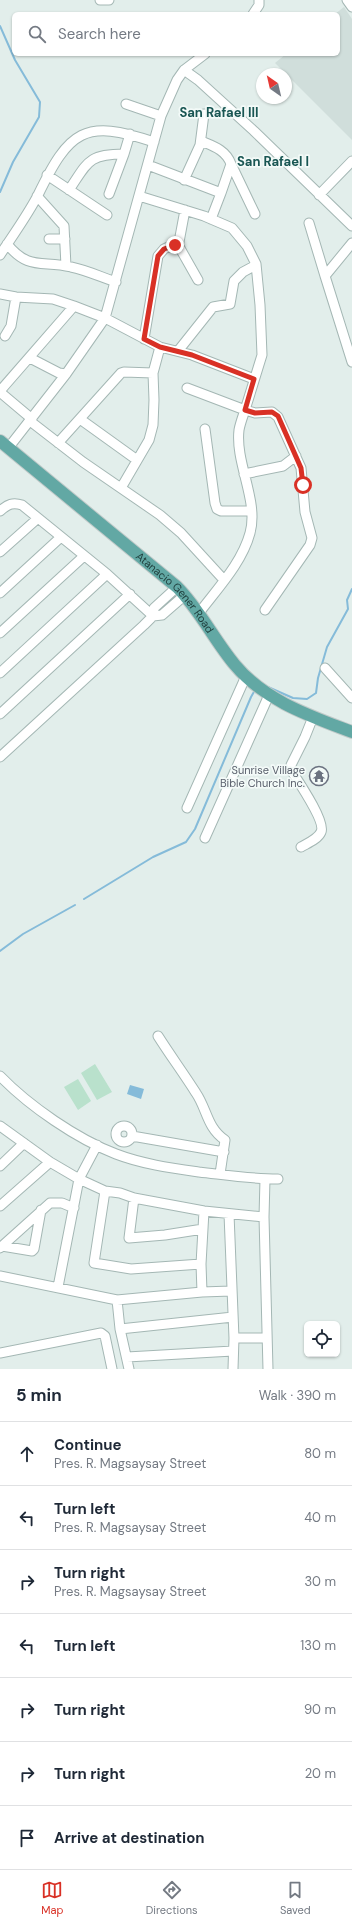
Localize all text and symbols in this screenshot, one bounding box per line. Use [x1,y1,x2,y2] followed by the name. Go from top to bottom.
[12,12,340,56] search box
[26,23,48,45] icon: search
[58,24,141,44] text: Search here
[256,68,292,104] north arrow
[179,104,259,121] district label: San Rafael III
[237,153,309,170] district label: San Rafael I
[166,236,184,254] route end
[294,476,312,494] route start
[133,549,217,636] street label: Atanacio Gener Road
[220,763,305,790] place label: Sunrise Village Bible Church Inc.
[308,765,330,787] temple icon: Sunrise Village Bible Church Inc.
[304,1321,340,1357] map controls
[304,1321,340,1357] button: locate
[16,1384,62,1406] text: 5 min
[259,1387,336,1404] text: Walk · 390 m
[54,1435,122,1455] text: Continue
[16,1443,38,1465] icon: ahead
[304,1445,336,1462] text: 80 m
[54,1455,206,1472] text: Pres. R. Magsaysay Street
[54,1499,115,1519] text: Turn left
[16,1507,38,1529] icon: left
[304,1509,336,1526] text: 40 m
[54,1519,206,1536] text: Pres. R. Magsaysay Street
[54,1563,125,1583] text: Turn right
[16,1571,38,1593] icon: right
[304,1573,336,1590] text: 30 m
[54,1583,206,1600] text: Pres. R. Magsaysay Street
[16,1635,38,1657] icon: left
[54,1636,115,1656] text: Turn left
[300,1637,336,1654] text: 130 m
[16,1699,38,1721] icon: right
[54,1700,125,1720] text: Turn right
[304,1701,336,1718] text: 90 m
[16,1763,38,1785] icon: right
[54,1764,125,1784] text: Turn right
[305,1765,336,1782] text: 20 m
[16,1827,38,1849] icon: arrive
[54,1828,205,1848] text: Arrive at destination
[41,1879,63,1917] tab: Map
[146,1879,198,1917] tab: Directions
[280,1879,311,1917] tab: Saved

